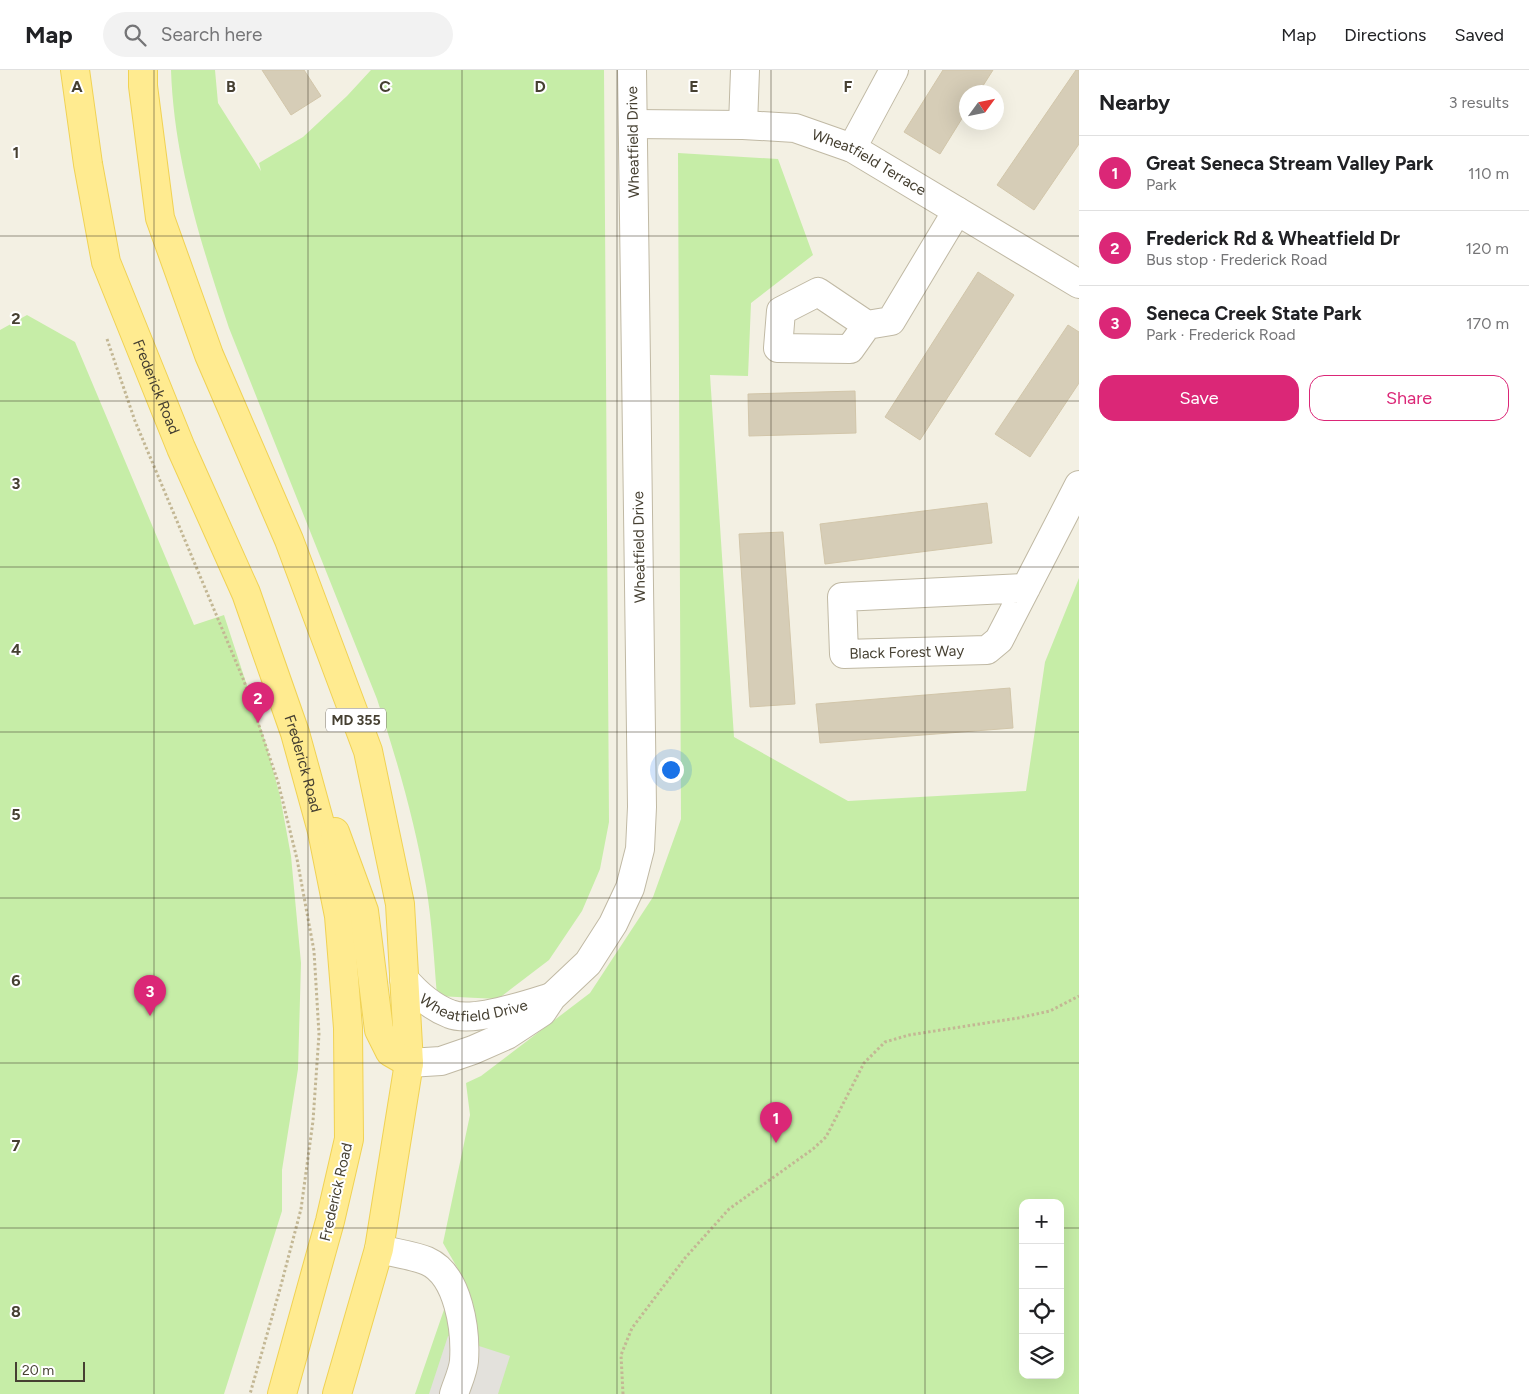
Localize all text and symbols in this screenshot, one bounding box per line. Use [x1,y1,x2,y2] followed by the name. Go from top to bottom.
[103,12,453,57] search box
[25,20,73,49] text: Map
[121,21,149,49] icon: search
[161,23,262,46] text: Search here
[1281,24,1316,46] text: Map
[1344,24,1426,46] text: Directions
[1454,24,1504,46] text: Saved
[71,77,83,96] text: A
[226,77,236,96] text: B
[379,77,391,96] text: C
[534,77,546,96] text: D
[689,77,699,96] text: E
[844,77,853,96] text: F
[959,85,1004,130] north arrow
[623,86,643,198] street label: Wheatfield Drive
[1099,90,1170,115] text: Nearby
[1449,93,1509,112] text: 3 results
[809,126,930,199] street label: Wheatfield Terrace
[13,143,19,162] text: 1
[1146,152,1433,175] text: Great Seneca Stream Valley Park
[1112,164,1118,183] text: 1
[1468,164,1509,183] text: 110 m
[1146,175,1176,194] text: Park
[1146,227,1400,250] text: Frederick Rd & Wheatfield Dr
[1110,239,1120,258] text: 2
[1466,239,1509,258] text: 120 m
[1146,250,1327,269] text: Bus stop · Frederick Road
[1146,302,1362,325] text: Seneca Creek State Park
[11,309,21,328] text: 2
[1111,314,1119,333] text: 3
[1466,314,1509,333] text: 170 m
[1146,325,1296,344] text: Park · Frederick Road
[129,337,183,437] street label: Frederick Road
[1099,375,1299,421] button: Save
[1309,375,1509,421] button: Share
[12,474,21,493] text: 3
[629,491,649,603] street label: Wheatfield Drive
[11,640,21,659] text: 4
[849,642,965,663] street label: Black Forest Way
[242,682,274,723] pin: 2
[326,708,386,732] road number: MD 355
[280,712,325,814] street label: Frederick Road
[658,757,684,783] your location
[11,805,21,824] text: 5
[11,971,21,990] text: 6
[134,975,166,1016] pin: 3
[416,990,530,1026] street label: Wheatfield Drive
[760,1102,792,1143] pin: 1
[12,1136,21,1155] text: 7
[316,1141,356,1243] street label: Frederick Road
[1019,1199,1064,1379] map controls
[1019,1199,1064,1244] button: +
[1019,1244,1064,1289] button: −
[1019,1289,1064,1334] button: locate
[11,1302,21,1321] text: 8
[1019,1334,1064,1379] button: layers
[15,1359,85,1382] scale bar
[22,1362,54,1379] text: 20 m

